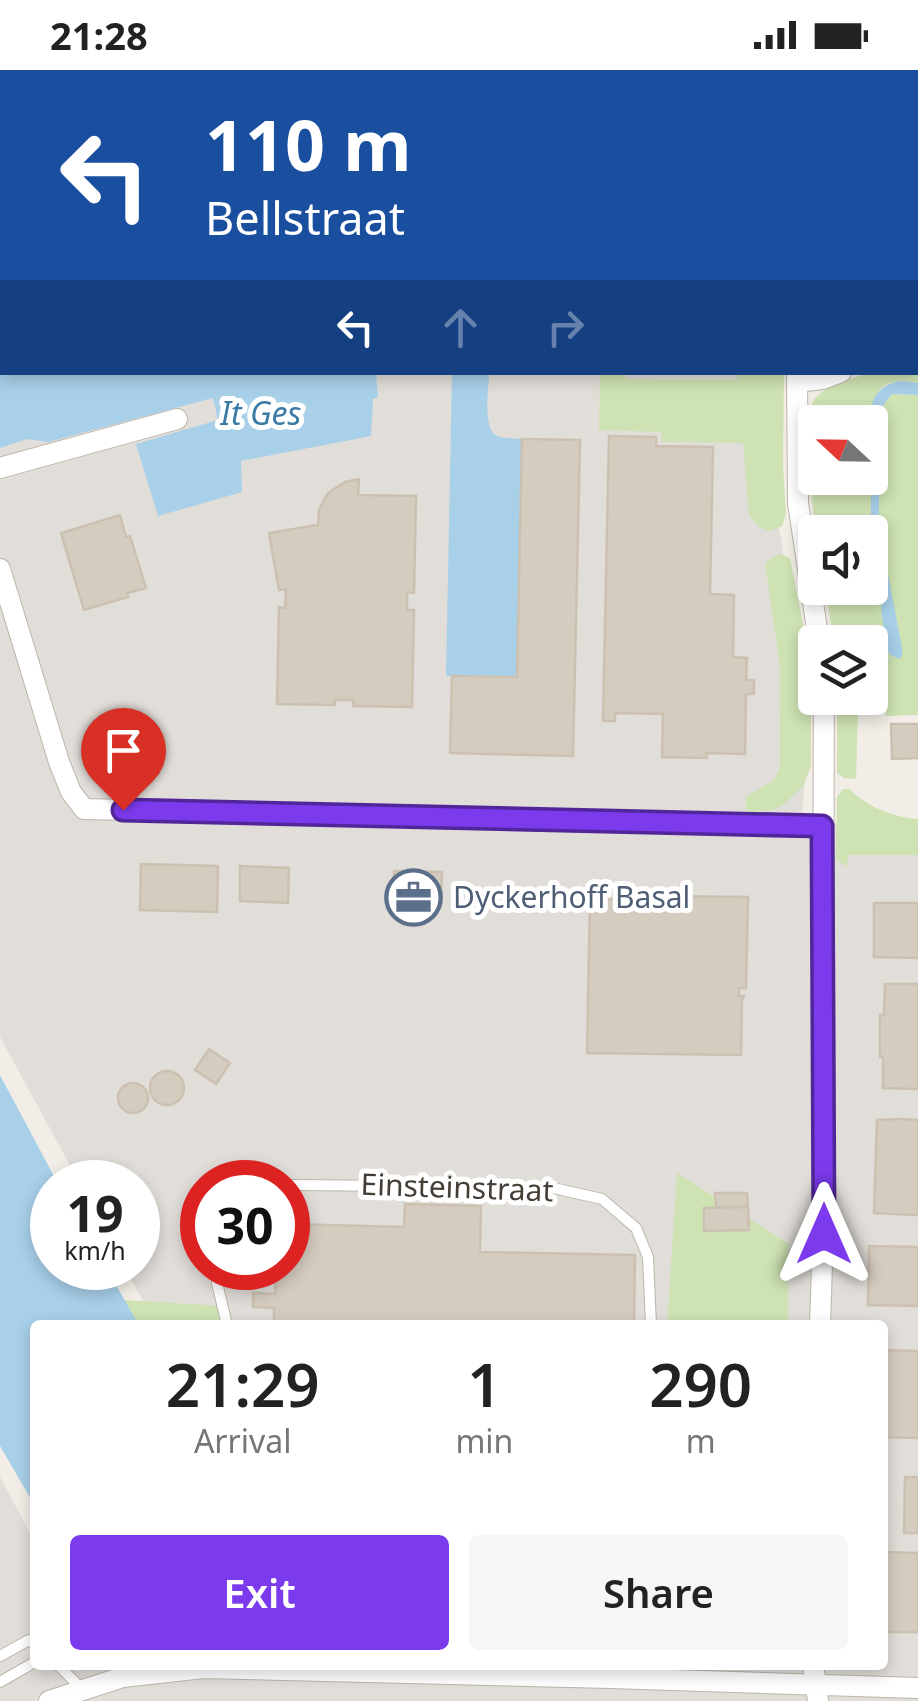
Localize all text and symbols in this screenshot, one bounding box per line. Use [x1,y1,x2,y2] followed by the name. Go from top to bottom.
[50,9,148,61] text: 21:28
[205,96,412,192] text: 110 m
[40,110,170,240] icon: left
[205,187,405,248] text: Bellstraat
[328,300,383,355] icon: left
[433,300,488,355] icon: ahead
[538,300,593,355] icon: right
[220,391,302,434] water label: It Ges
[798,405,888,495] north arrow
[798,405,888,715] map controls
[798,515,888,605] button: sound
[798,625,888,715] button: layers
[81,708,166,811] pin
[96,723,151,778] icon: arrive
[384,868,444,928] office icon: Dyckerhoff Basal
[453,876,690,917] place label: Dyckerhoff Basal
[180,1160,310,1290] speed limit sign: 30
[360,1163,554,1210] street label: Einsteinstraat
[66,1179,124,1247] text: 19
[772,1182,876,1286] position arrow
[64,1233,126,1267] text: km/h
[166,1343,320,1425] text: 21:29
[467,1343,502,1425] text: 1
[649,1343,752,1425] text: 290
[194,1419,292,1462] text: Arrival
[455,1419,513,1462] text: min
[686,1419,716,1462] text: m
[70,1535,449,1650] button: Exit
[469,1535,848,1650] button: Share

